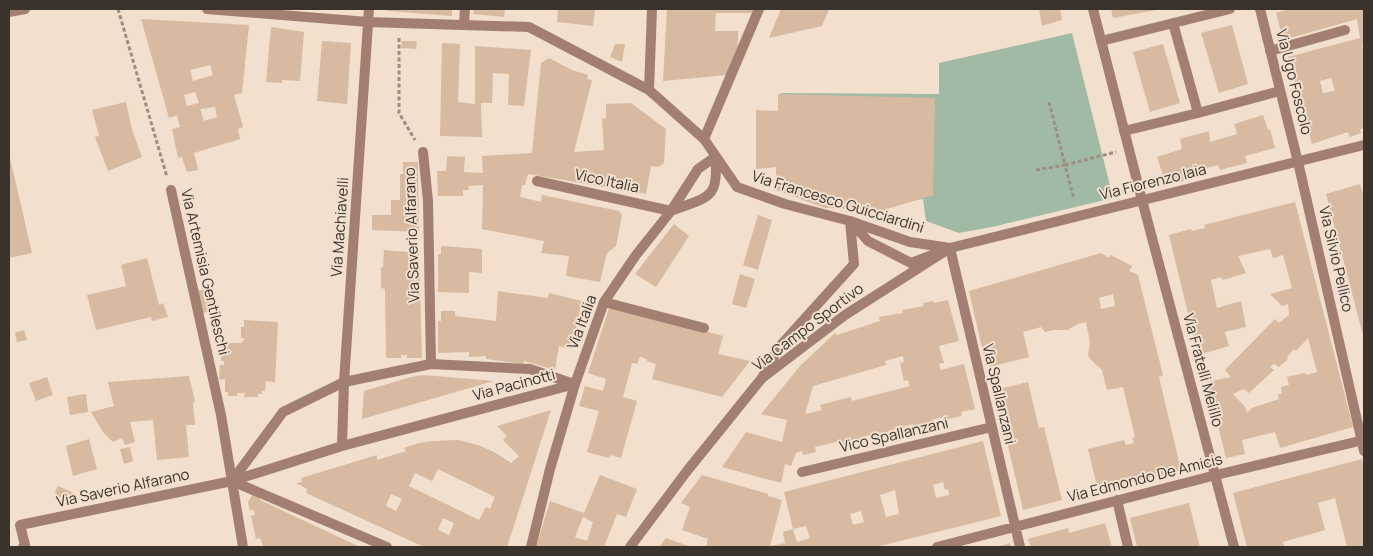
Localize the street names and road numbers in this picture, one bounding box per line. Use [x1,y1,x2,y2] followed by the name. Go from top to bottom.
[1271,27,1318,137] street label: Via Ugo Foscolo
[1097,158,1208,205] street label: Via Fiorenzo Iaia
[573,163,641,198] street label: Vico Italia
[749,165,927,238] street label: Via Francesco Guicciardini
[399,167,424,303] street label: Via Saverio Alfarano
[326,176,353,278] street label: Via Machiavelli
[176,187,235,357] street label: Via Artemisia Gentileschi
[1314,204,1359,314] street label: Via Silvio Pellico
[748,278,868,375] street label: Via Campo Sportivo
[562,292,602,352] street label: Via Italia
[1178,311,1229,429] street label: Via Fratelli Melillo
[978,342,1021,446] street label: Via Spallanzani
[470,363,557,406] street label: Via Pacinotti
[837,412,950,457] street label: Vico Spallanzani
[1065,448,1225,507] street label: Via Edmondo De Amicis
[55,463,191,512] street label: Via Saverio Alfarano

